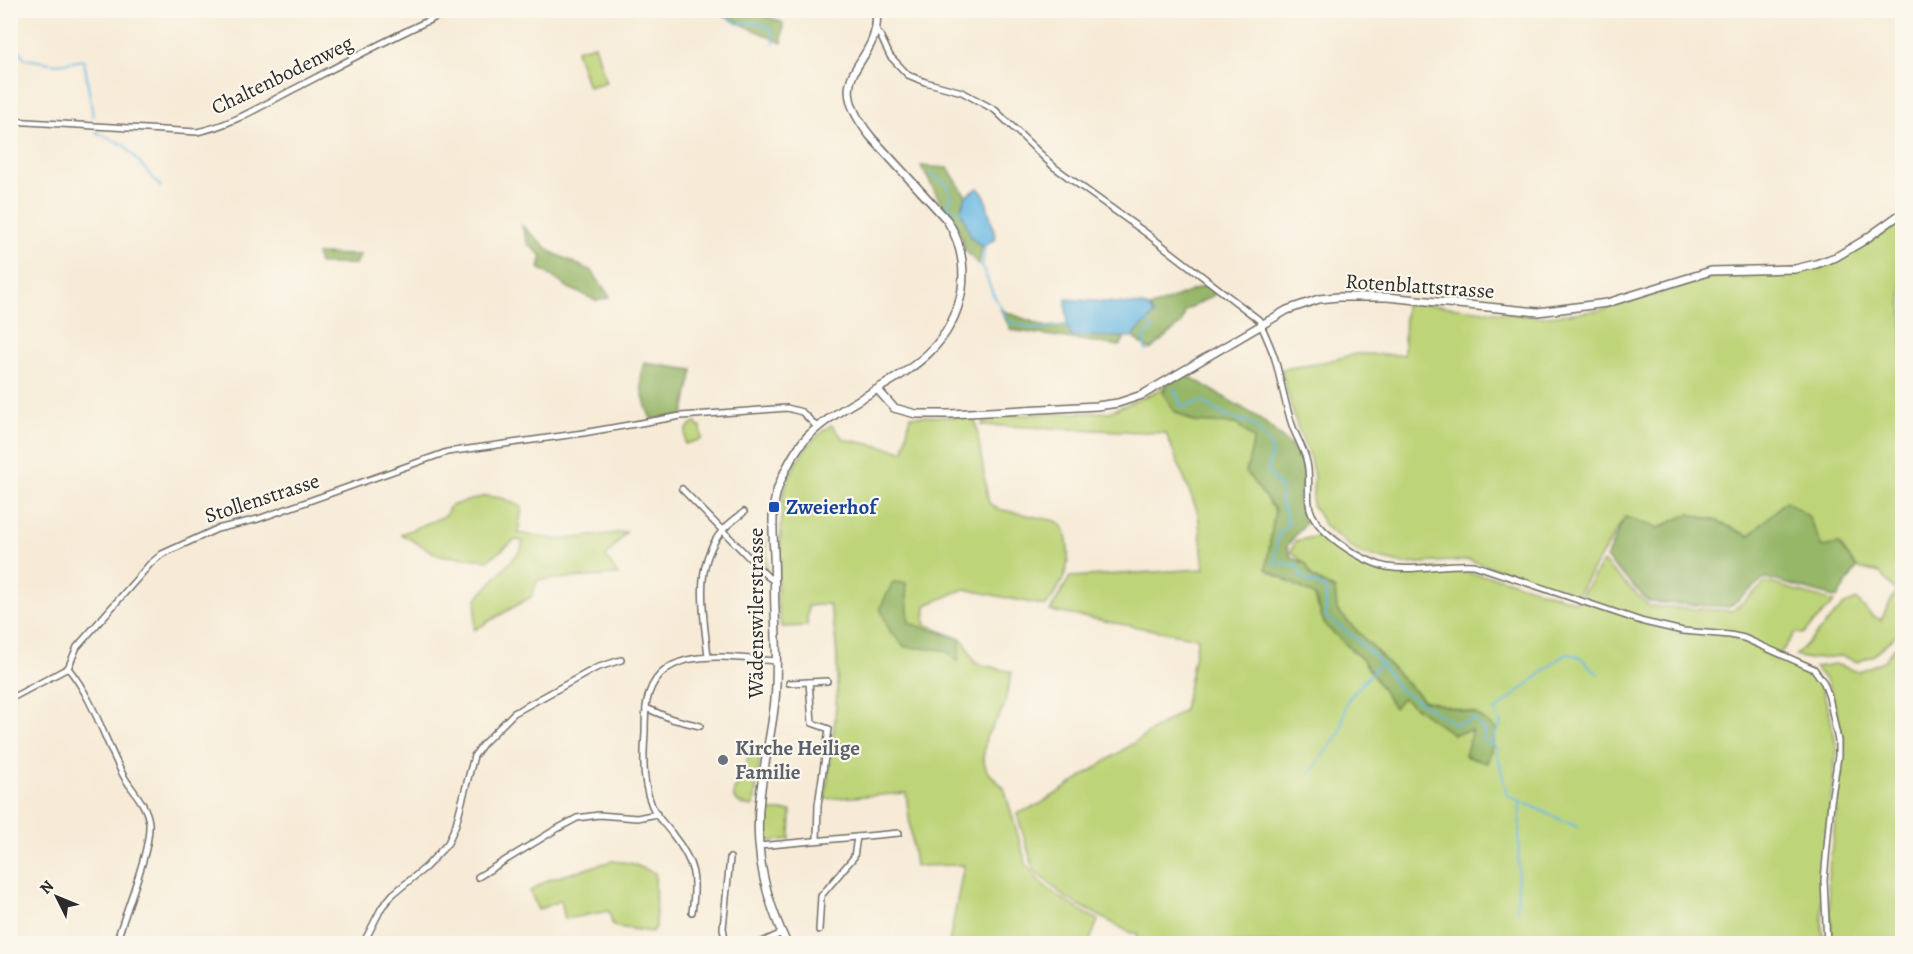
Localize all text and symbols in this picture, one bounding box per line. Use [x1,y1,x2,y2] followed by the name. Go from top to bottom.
[207,28,358,121] street label: Chaltenbodenweg
[1345,267,1495,305] street label: Rotenblattstrasse
[201,466,323,530] street label: Stollenstrasse
[786,493,879,521] place label: Zweierhof
[767,500,781,514] marker: Zweierhof
[742,528,770,699] street label: Wädenswilerstrasse
[735,734,860,786] place label: Kirche Heilige Familie
[716,753,730,767] marker: Kirche Heilige Familie
[27,867,87,927] north arrow
[35,875,59,899] text: N

